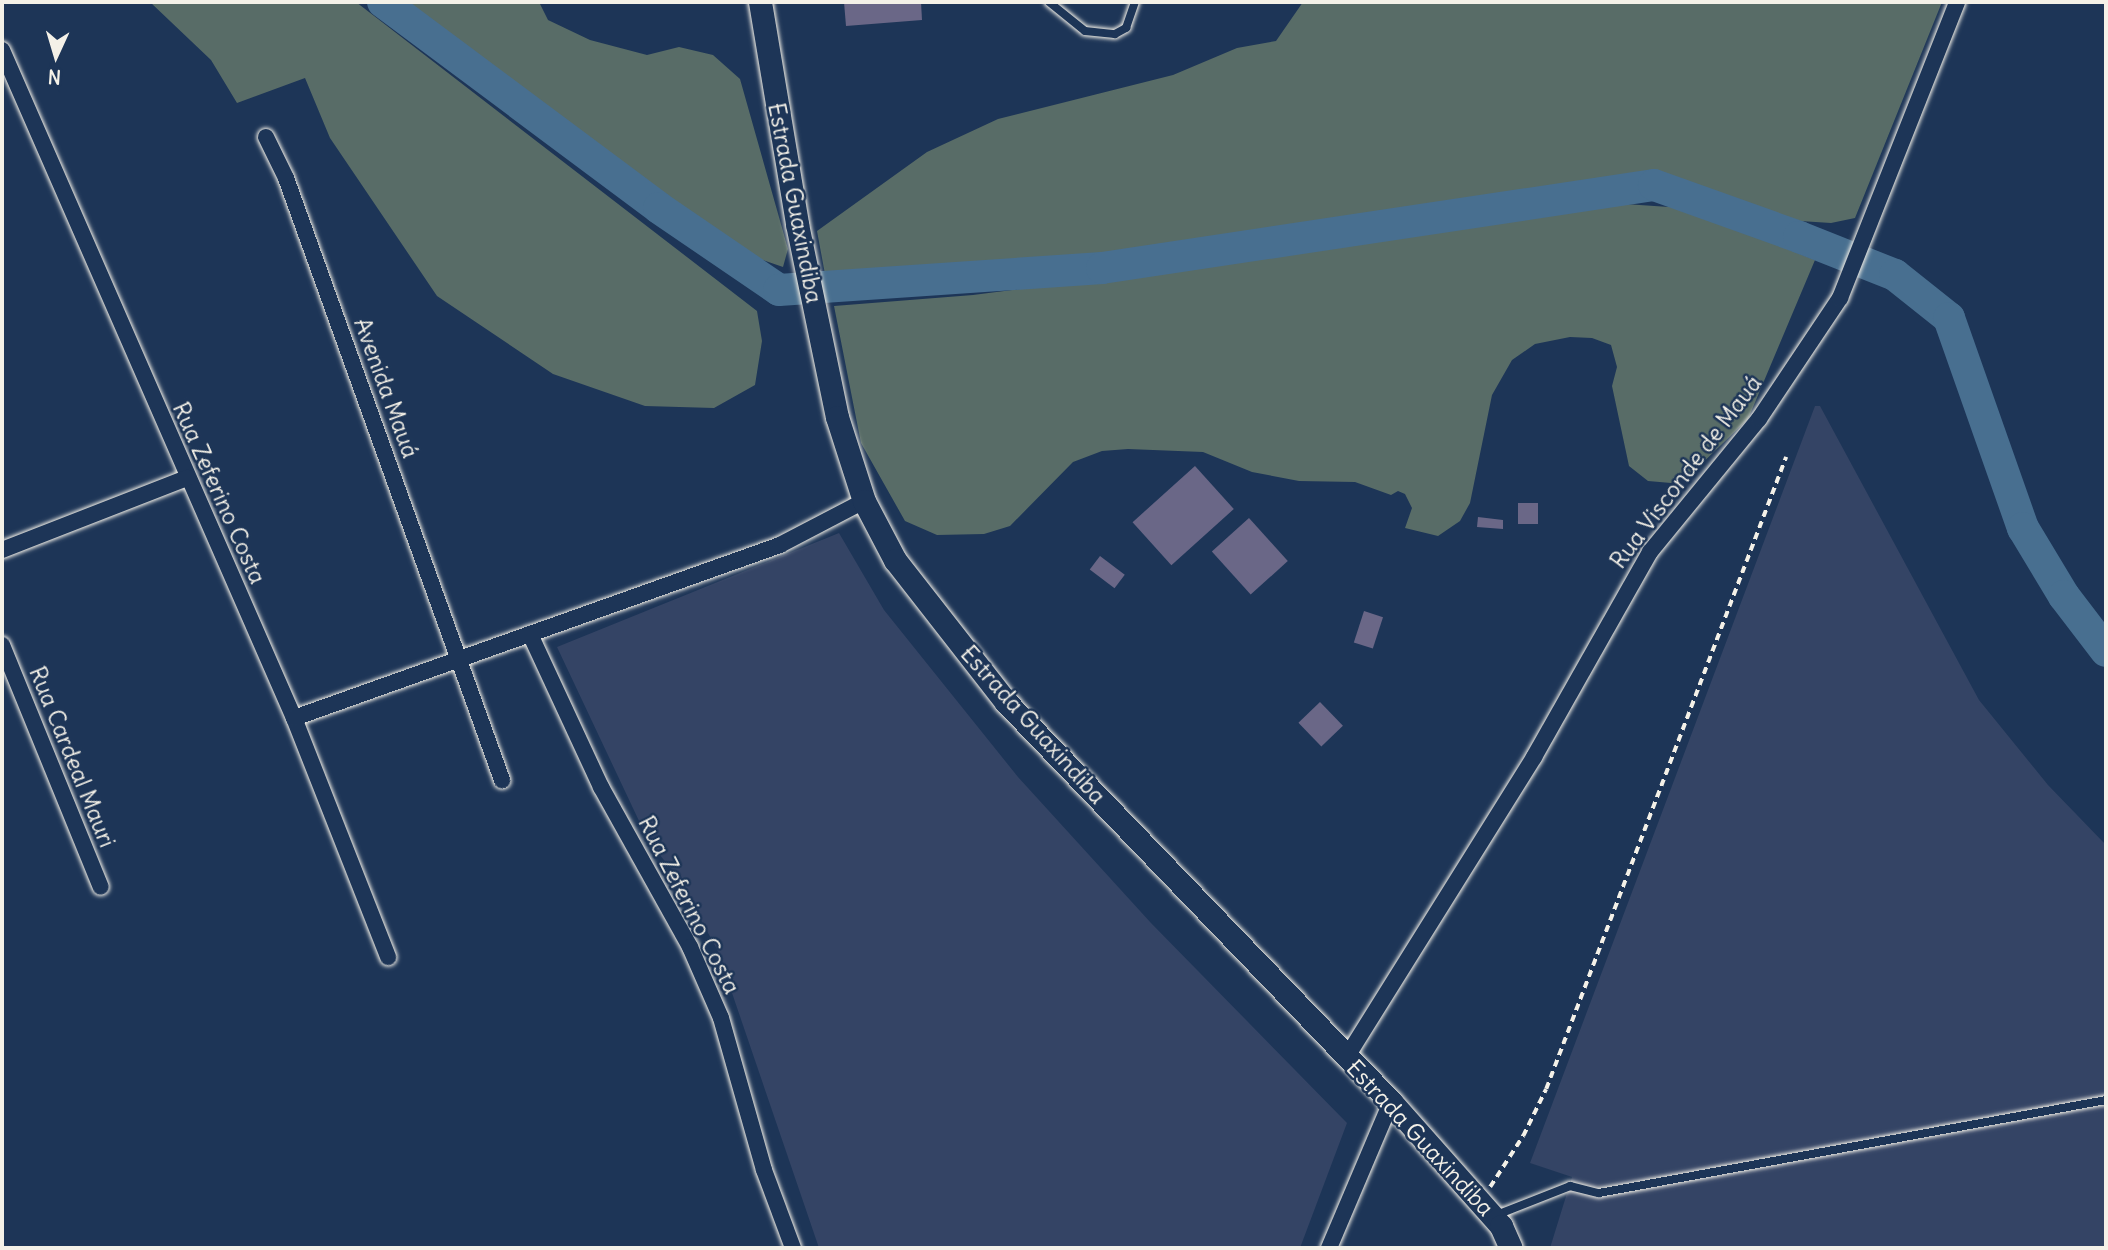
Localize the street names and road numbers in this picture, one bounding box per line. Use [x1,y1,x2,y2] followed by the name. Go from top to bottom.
[762,101,828,305] street label: Estrada Guaxindiba
[348,314,424,462] street label: Avenida Mauá
[1604,370,1768,574] street label: Rua Visconde de Mauá
[167,398,271,588] street label: Rua Zeferino Costa
[955,640,1111,810] street label: Estrada Guaxindiba
[23,662,121,852] street label: Rua Cardeal Mauri
[632,811,746,999] street label: Rua Zeferino Costa
[1341,1054,1499,1222] street label: Estrada Guaxindiba

